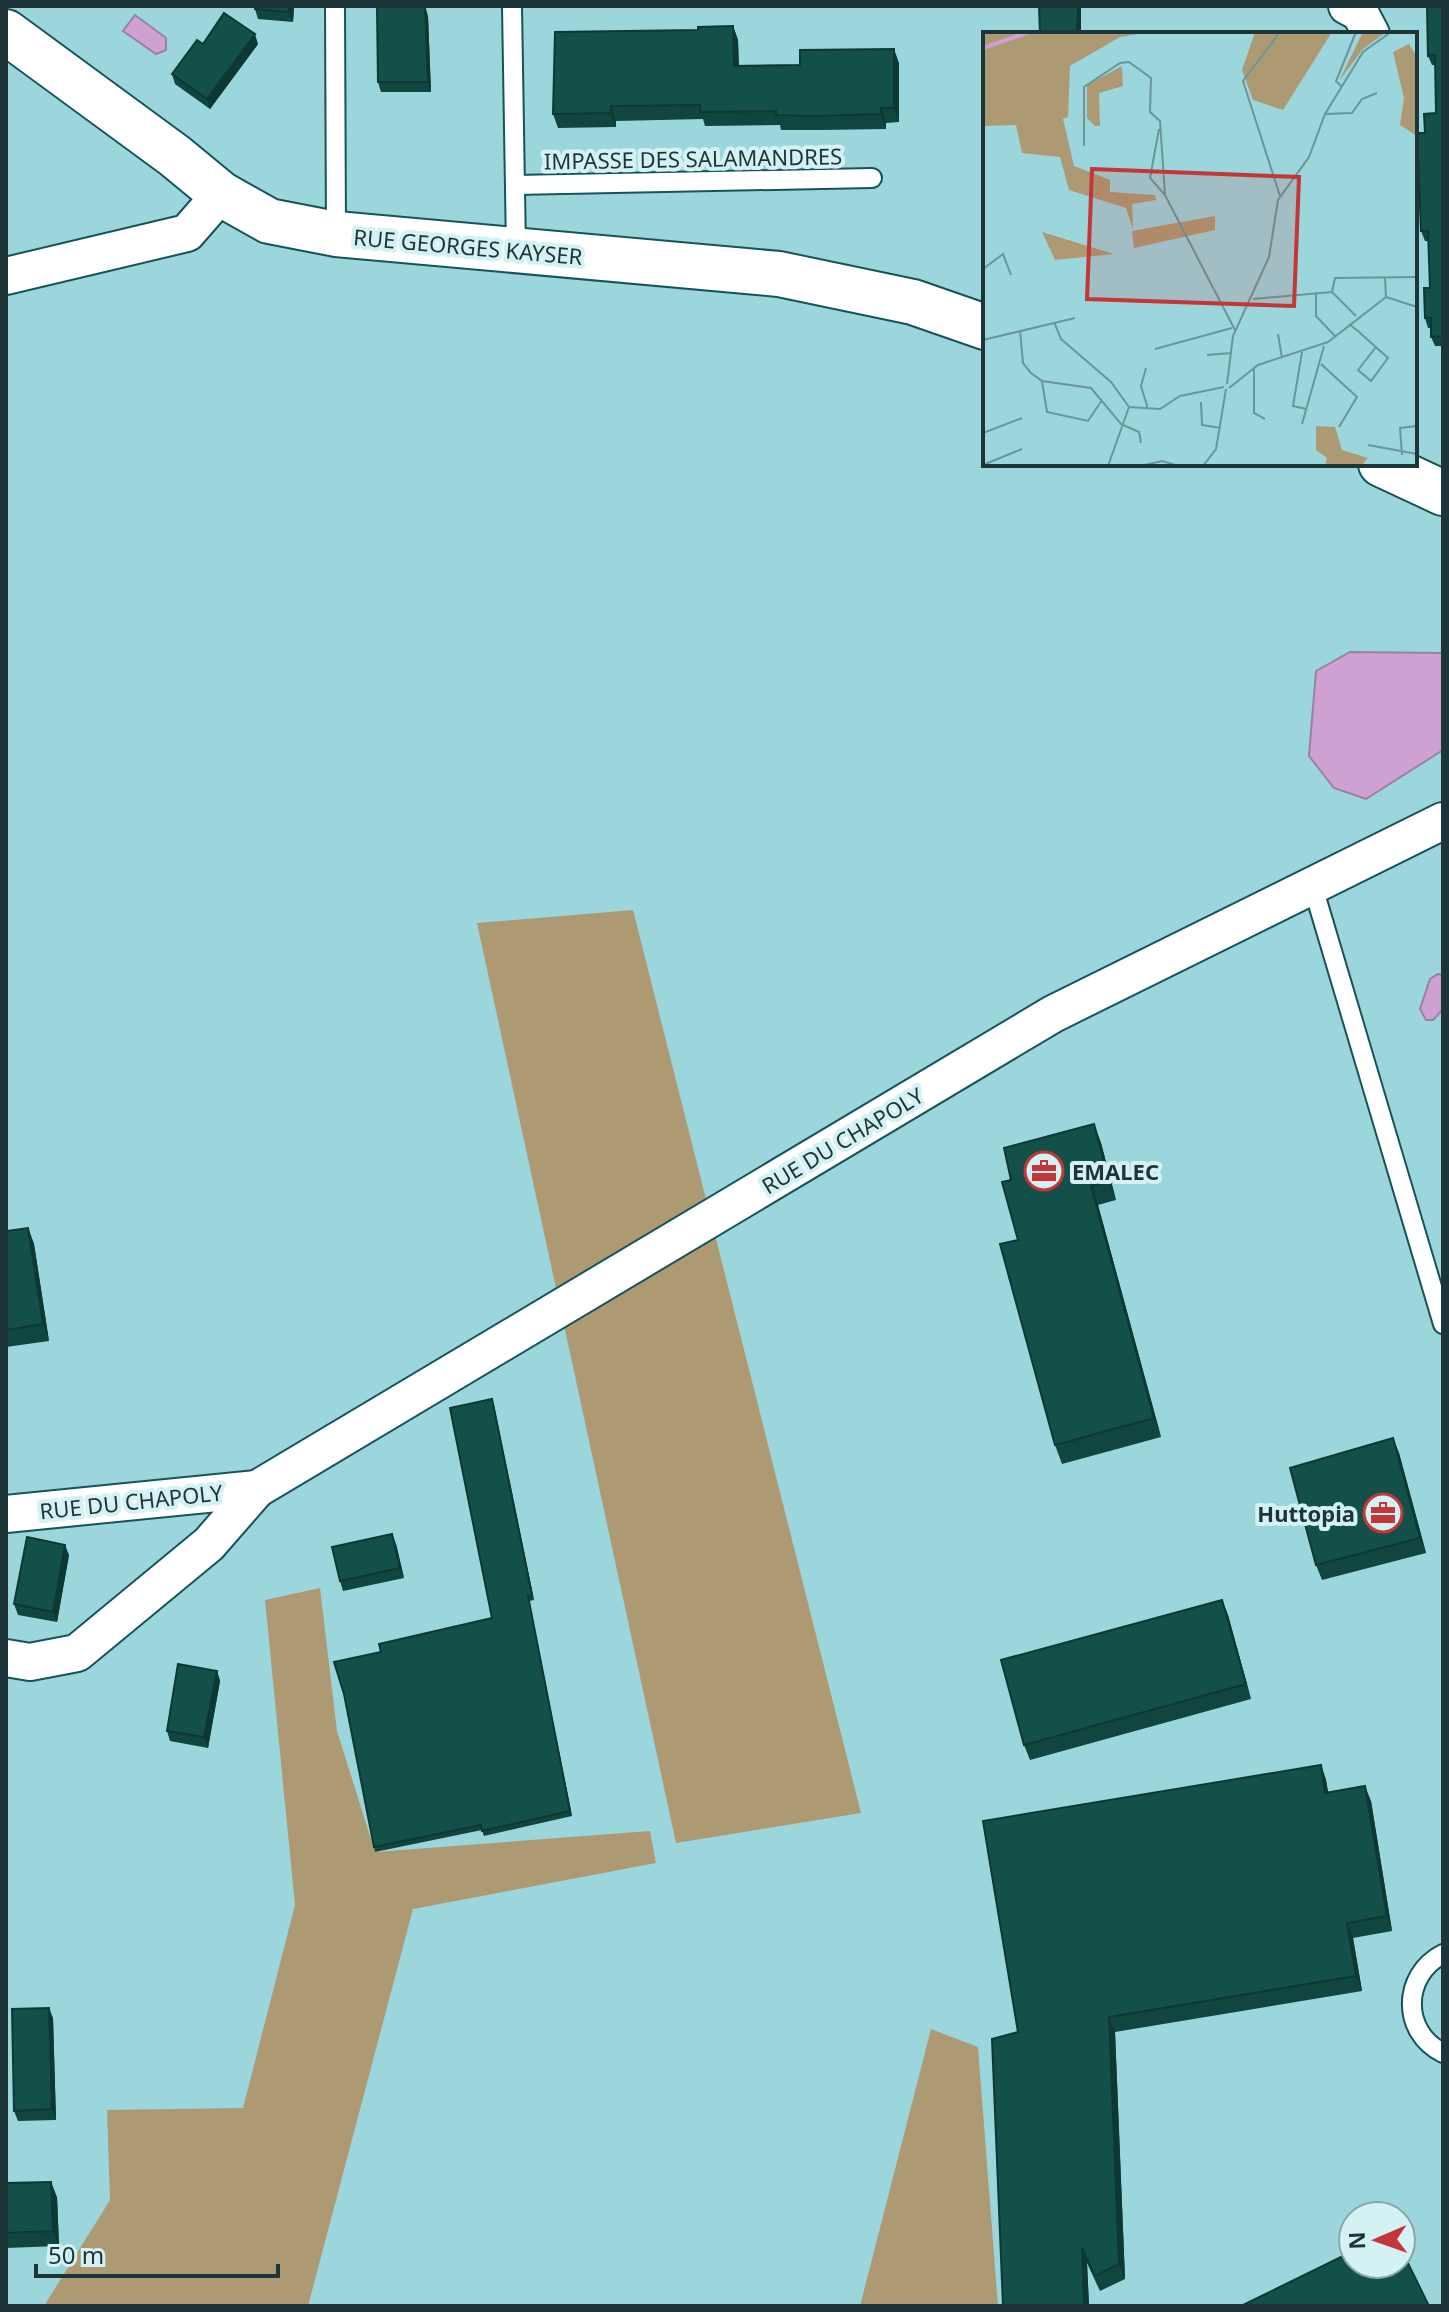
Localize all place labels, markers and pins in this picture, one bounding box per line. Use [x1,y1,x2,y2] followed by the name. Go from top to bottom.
[1023,1150,1065,1192] office icon: EMALEC
[1072,1156,1159,1186] place label: EMALEC
[1362,1492,1404,1534] office icon: Huttopia
[1257,1498,1355,1528] place label: Huttopia

